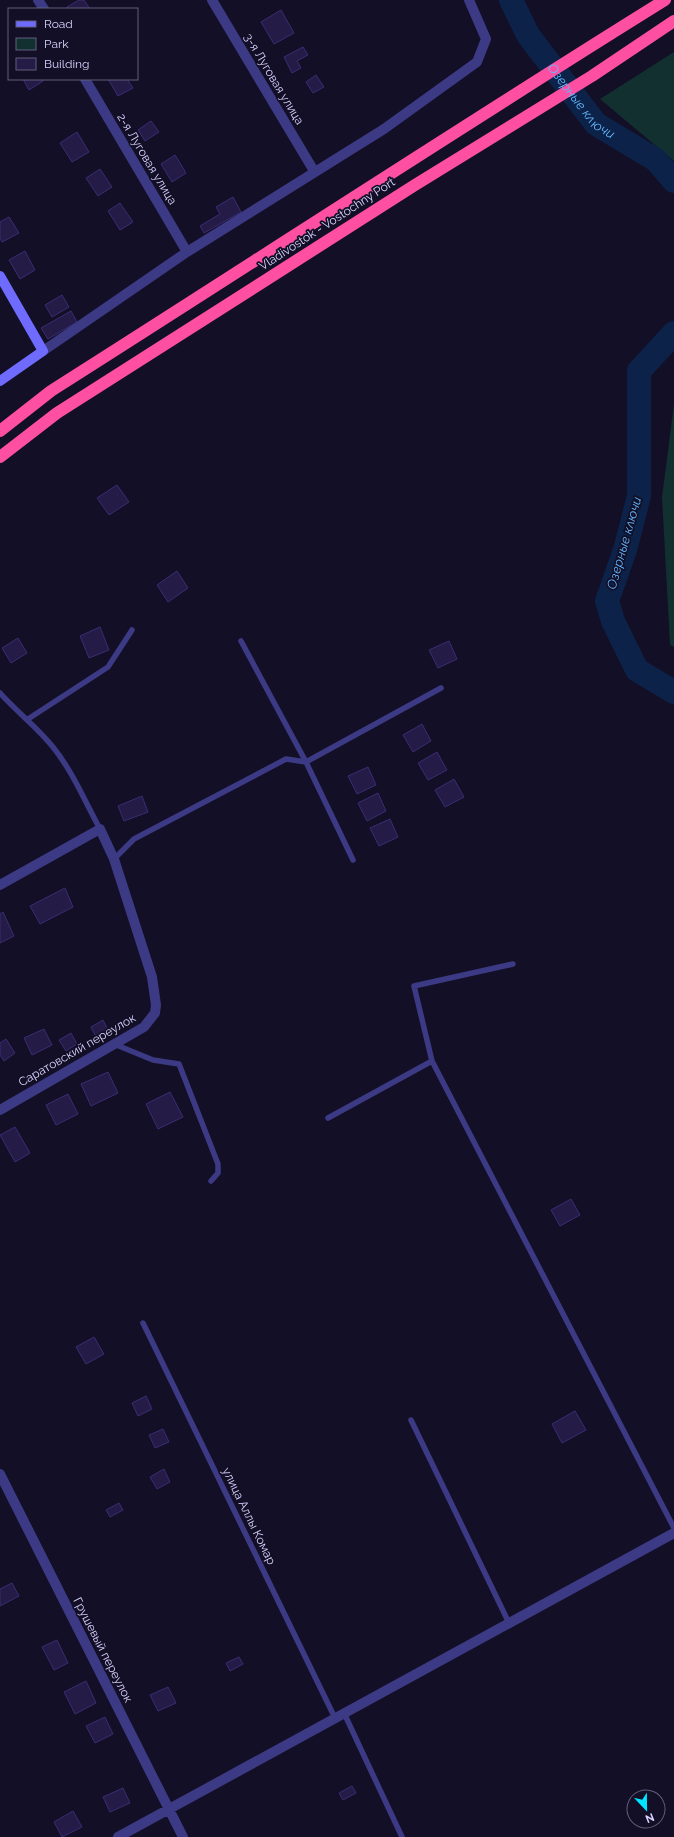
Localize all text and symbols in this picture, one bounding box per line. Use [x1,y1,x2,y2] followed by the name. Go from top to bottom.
[8,8,138,80] legend
[44,17,73,31] text: Road
[241,31,307,127] street label: 3-я Луговая улица
[44,37,69,51] text: Park
[44,57,90,71] text: Building
[545,60,618,141] water label: Озерные ключи
[114,111,180,207] street label: 2-я Луговая улица
[256,175,398,273] street label: Vladivostok - Vostochny Port
[604,495,644,591] water label: Озерные ключи
[16,1011,138,1089] street label: Саратовский переулок
[219,1465,279,1567] street label: улица Аллы Комар
[70,1595,136,1705] street label: Грушевый переулок
[626,1789,666,1829] north arrow
[643,1810,656,1825] text: N

